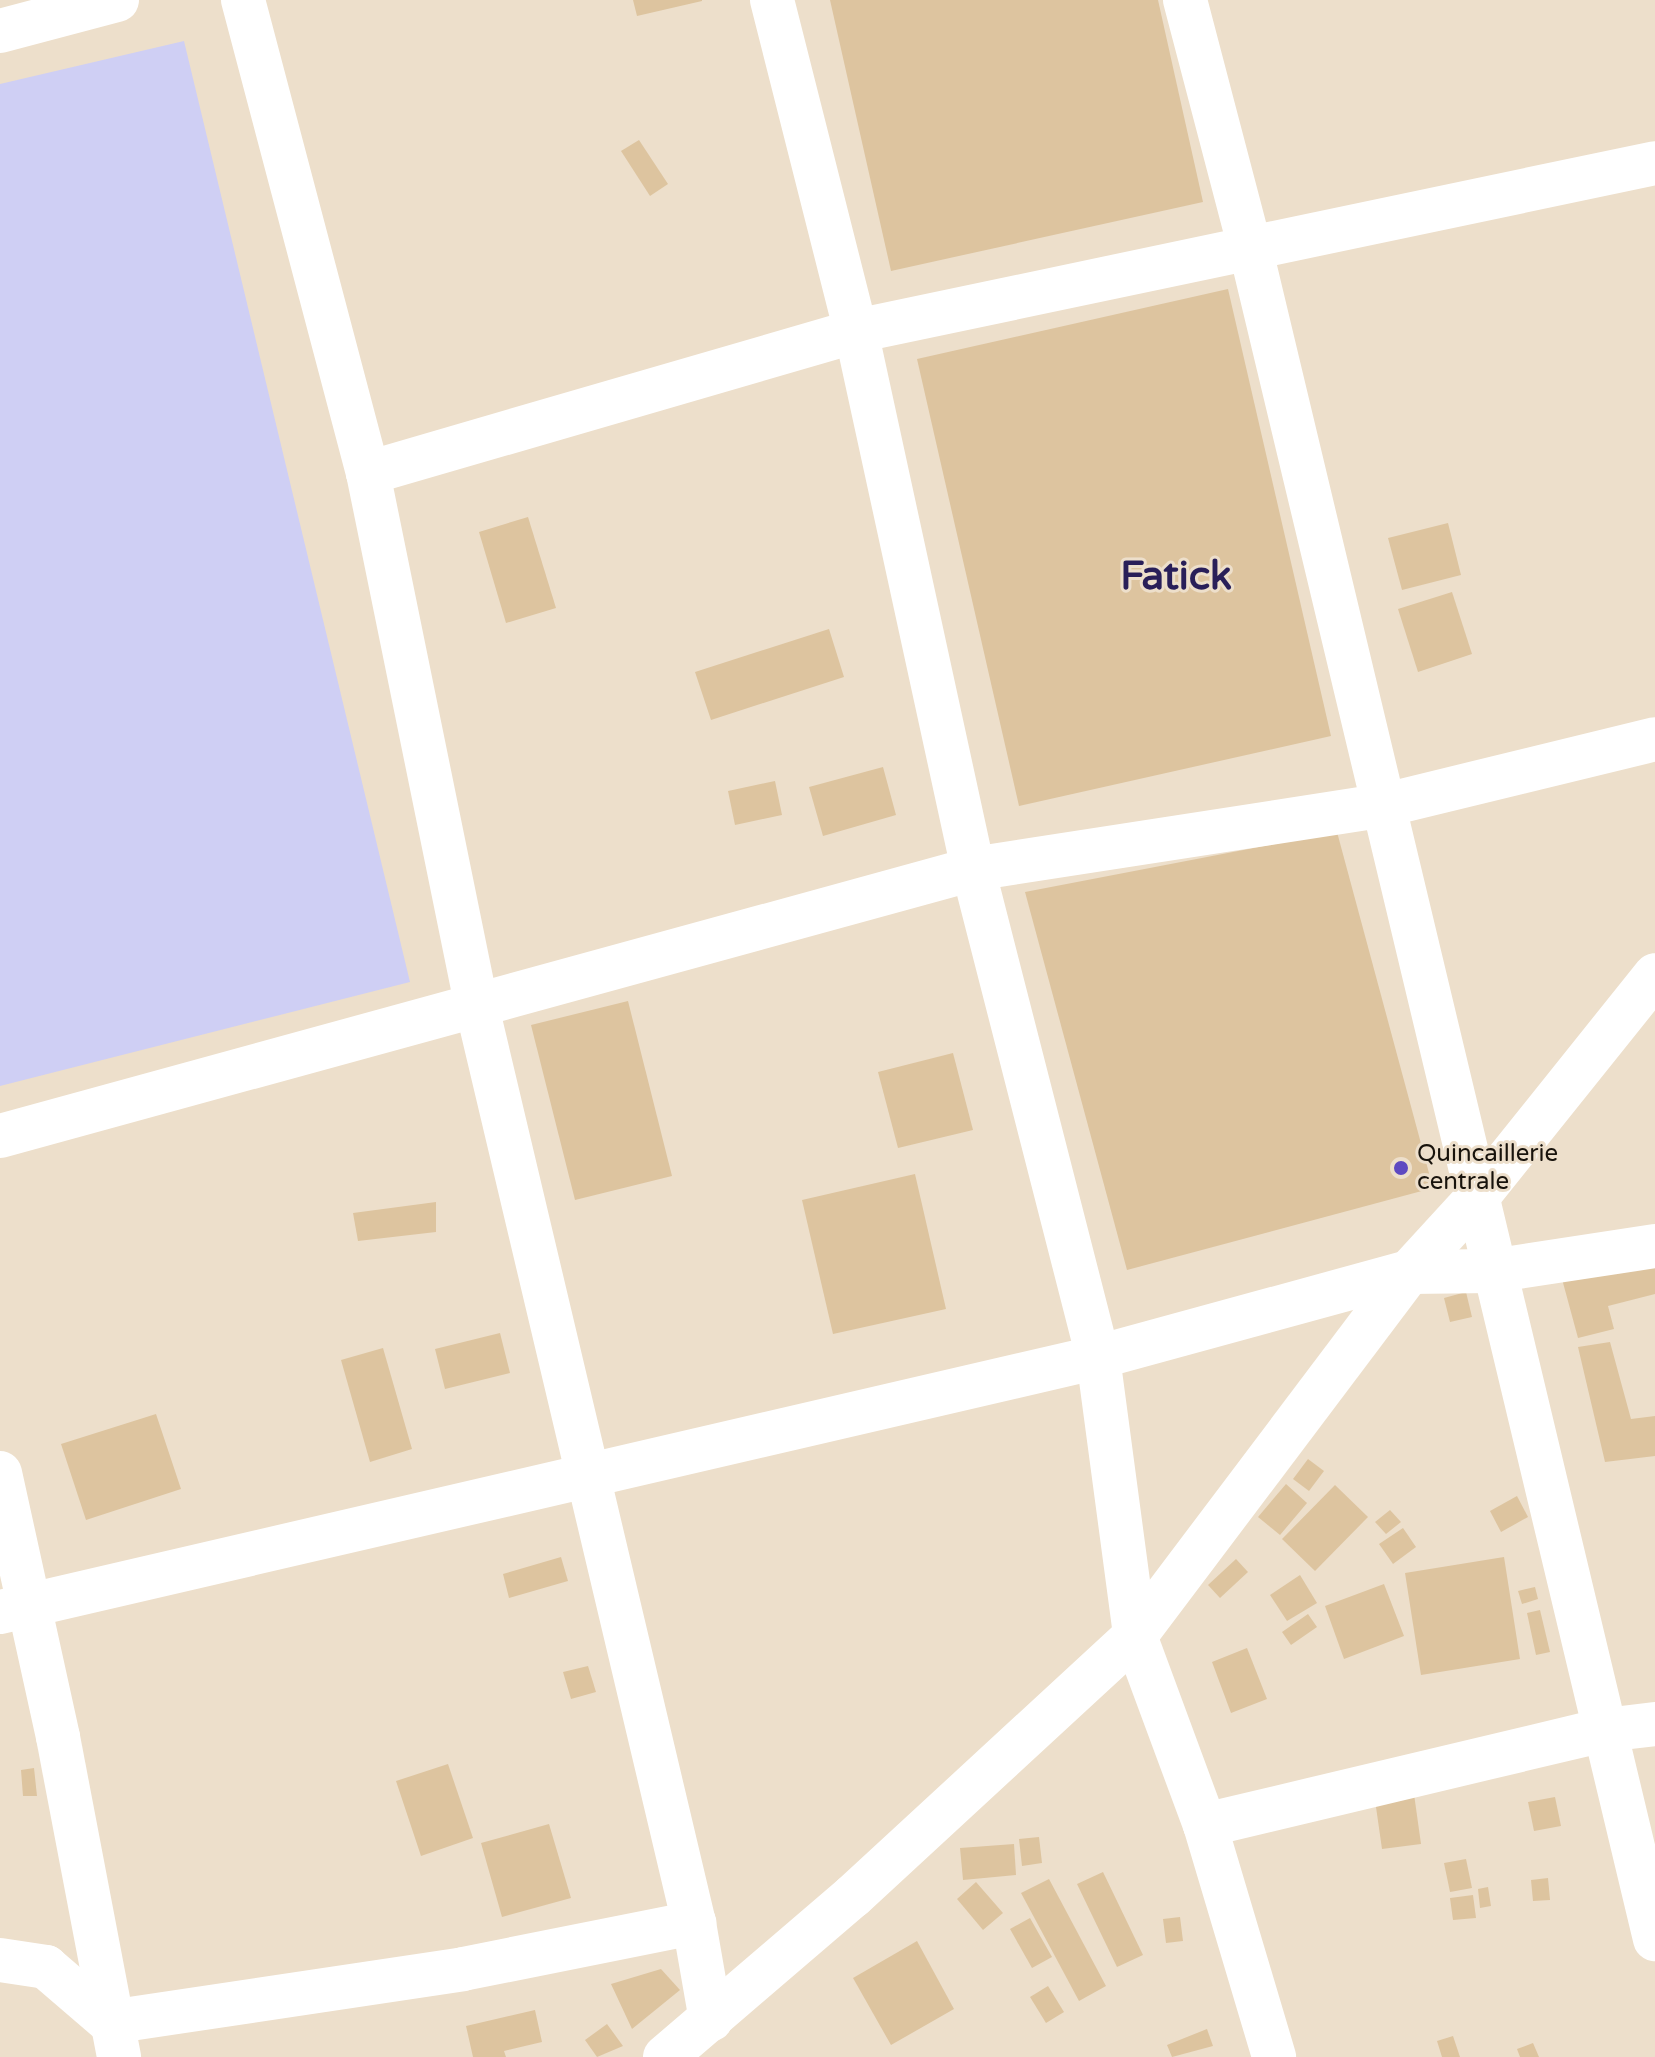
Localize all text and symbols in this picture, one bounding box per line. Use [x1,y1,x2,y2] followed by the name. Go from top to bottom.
[1120,552,1232,600] district label: Fatick
[1417,1140,1558,1196] place label: Quincaillerie centrale
[1392,1159,1410,1177] marker: Quincaillerie centrale

